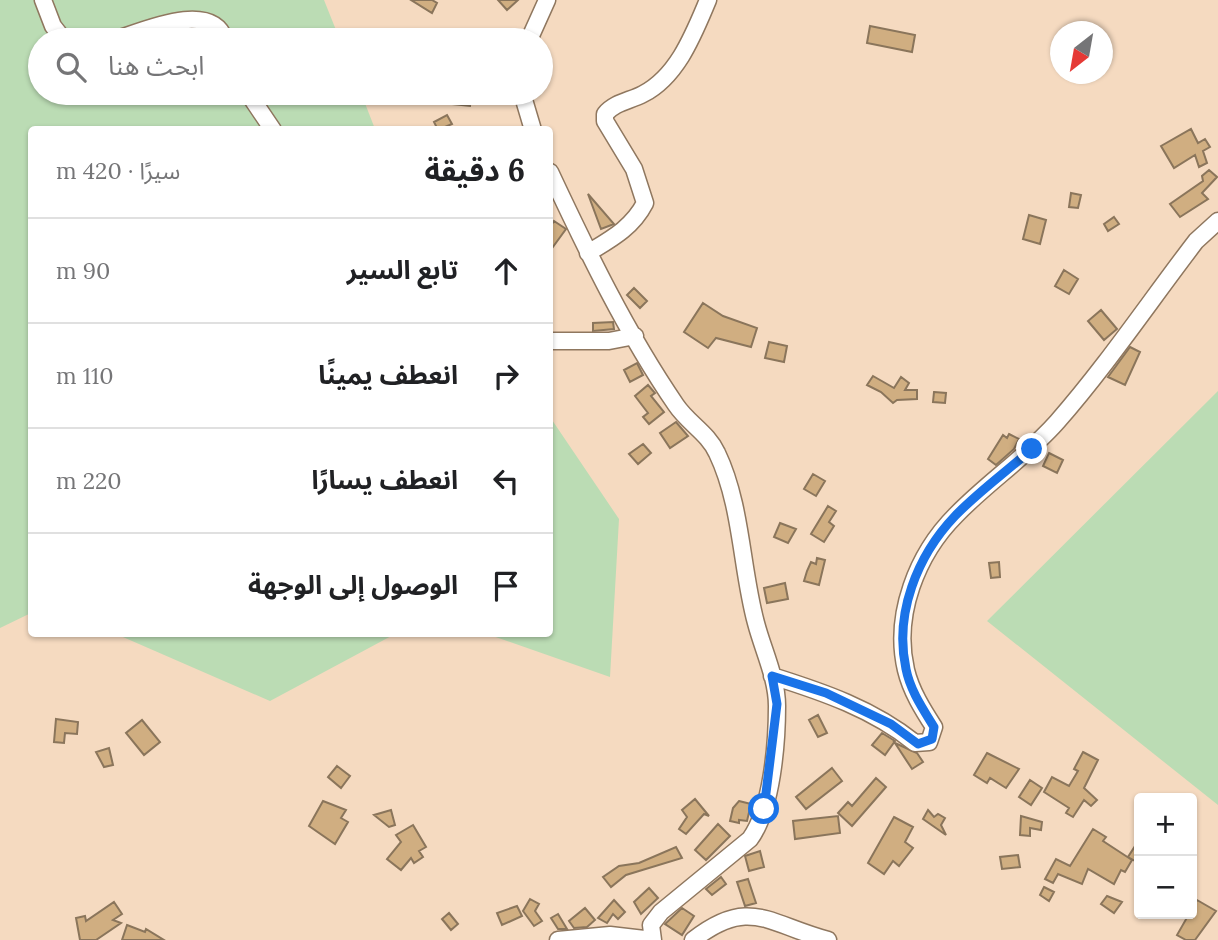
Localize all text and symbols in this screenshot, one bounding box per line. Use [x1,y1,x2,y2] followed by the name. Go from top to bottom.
[1050,21,1113,84] north arrow
[28,28,553,105] search box
[52,48,90,86] icon: search
[108,49,204,82] text: ابحث هنا
[424,151,525,189] text: 6 دقيقة
[56,156,180,185] text: سيرًا · 420 m
[487,252,525,290] icon: ahead
[347,253,458,286] text: تابع السير
[56,256,110,285] text: 90 m
[487,357,525,395] icon: right
[318,358,458,391] text: انعطف يمينًا
[56,361,114,390] text: 110 m
[1016,433,1047,464] route end
[487,462,525,500] icon: left
[311,463,458,496] text: انعطف يسارًا
[56,466,122,495] text: 220 m
[487,567,525,605] icon: arrive
[248,568,458,601] text: الوصول إلى الوجهة
[748,793,779,824] route start
[1134,793,1197,919] map controls
[1134,793,1197,856] button: +
[1134,856,1197,919] button: −

